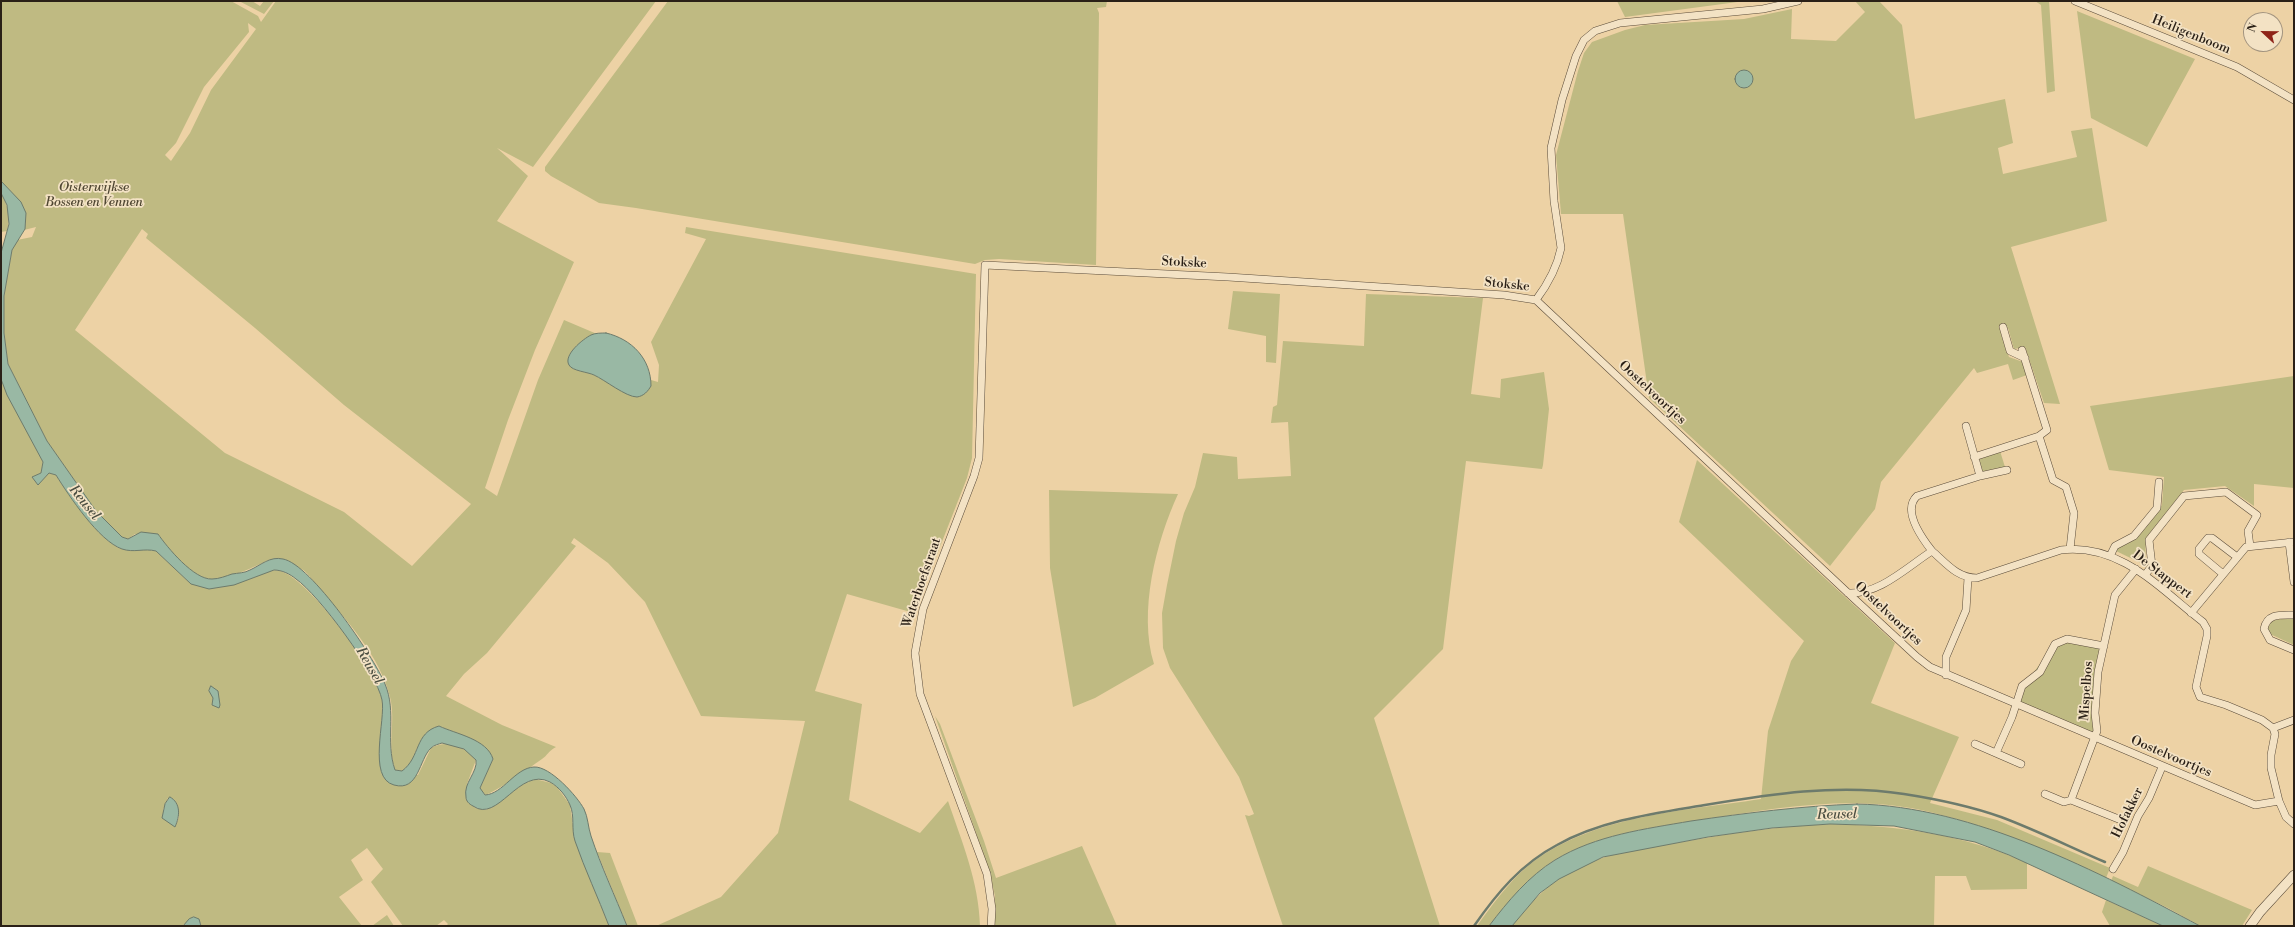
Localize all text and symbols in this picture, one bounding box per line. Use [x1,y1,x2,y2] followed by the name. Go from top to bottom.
[2149,12,2233,58] street label: Heiligenboom
[2243,12,2283,52] north arrow
[2245,21,2261,35] text: N
[45,180,143,211] park label: Oisterwijkse Bossen en Vennen
[1161,254,1207,272] street label: Stokske
[1484,275,1530,295] street label: Stokske
[1615,358,1689,428] street label: Oostelvoortjes
[65,482,103,524] water label: Reusel
[899,536,945,630] street label: Waterhoefstraat
[2129,548,2195,602] street label: De Stappert
[1851,579,1925,649] street label: Oostelvoortjes
[352,644,386,688] water label: Reusel
[2077,661,2097,721] street label: Mispelbos
[2128,733,2214,781] street label: Oostelvoortjes
[2109,785,2147,841] street label: Hofakker
[1817,806,1857,824] water label: Reusel

